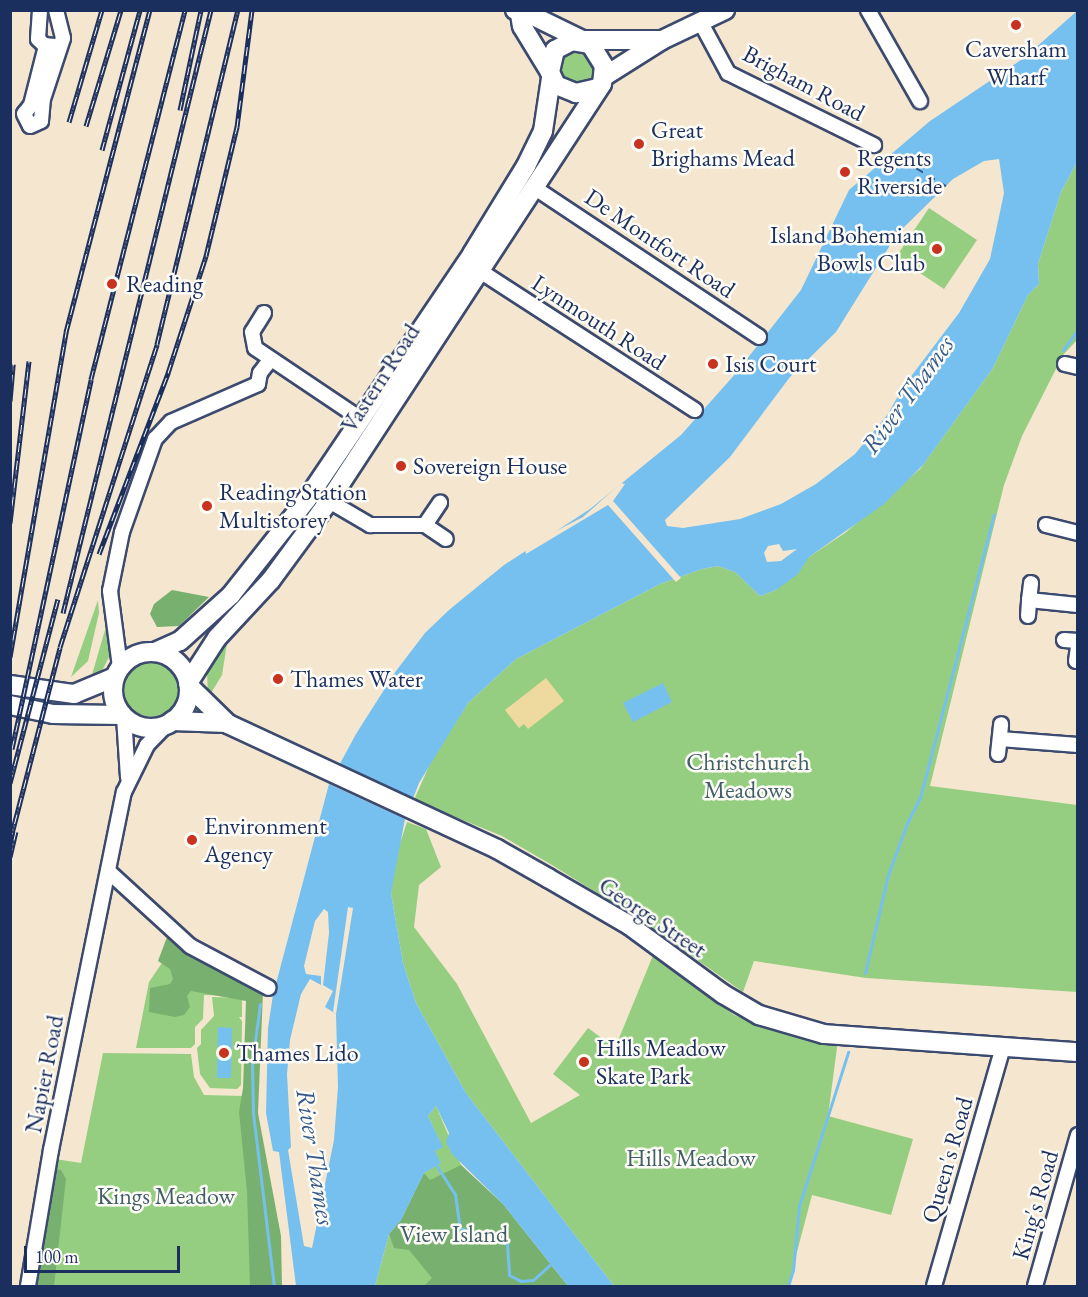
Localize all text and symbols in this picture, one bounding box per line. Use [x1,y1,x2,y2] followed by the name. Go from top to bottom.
[1009,18,1023,32] marker: Caversham Wharf
[965,35,1067,91] place label: Caversham Wharf
[738,39,870,127] street label: Brigham Road
[651,116,795,172] place label: Great Brighams Mead
[632,137,646,151] marker: Great Brighams Mead
[857,144,942,200] place label: Regents Riverside
[838,165,852,179] marker: Regents Riverside
[579,182,741,304] street label: De Montfort Road
[770,221,925,277] place label: Island Bohemian Bowls Club
[930,242,944,256] marker: Island Bohemian Bowls Club
[527,268,671,376] street label: Lynmouth Road
[126,270,203,298] place label: Reading
[103,275,121,293] marker: Reading
[334,318,426,438] street label: Vastern Road
[855,330,961,460] water label: River Thames
[725,350,816,378] place label: Isis Court
[706,357,720,371] marker: Isis Court
[413,452,567,480] place label: Sovereign House
[394,459,408,473] marker: Sovereign House
[219,478,367,534] place label: Reading Station Multistorey
[200,499,214,513] marker: Reading Station Multistorey
[290,665,423,693] place label: Thames Water
[271,672,285,686] marker: Thames Water
[686,748,810,804] park label: Christchurch Meadows
[204,812,327,868] place label: Environment Agency
[185,833,199,847] marker: Environment Agency
[594,870,712,964] street label: George Street
[18,1013,70,1135] street label: Napier Road
[596,1034,726,1090] place label: Hills Meadow Skate Park
[236,1039,359,1067] place label: Thames Lido
[217,1046,231,1060] marker: Thames Lido
[577,1055,591,1069] marker: Hills Meadow Skate Park
[289,1087,341,1227] water label: River Thames
[915,1094,979,1226] street label: Queen's Road
[626,1144,756,1172] park label: Hills Meadow
[1006,1147,1064,1263] street label: King's Road
[97,1182,235,1210] park label: Kings Meadow
[400,1220,508,1248] park label: View Island
[27,1234,183,1272] scale bar
[35,1245,79,1268] text: 100 m

